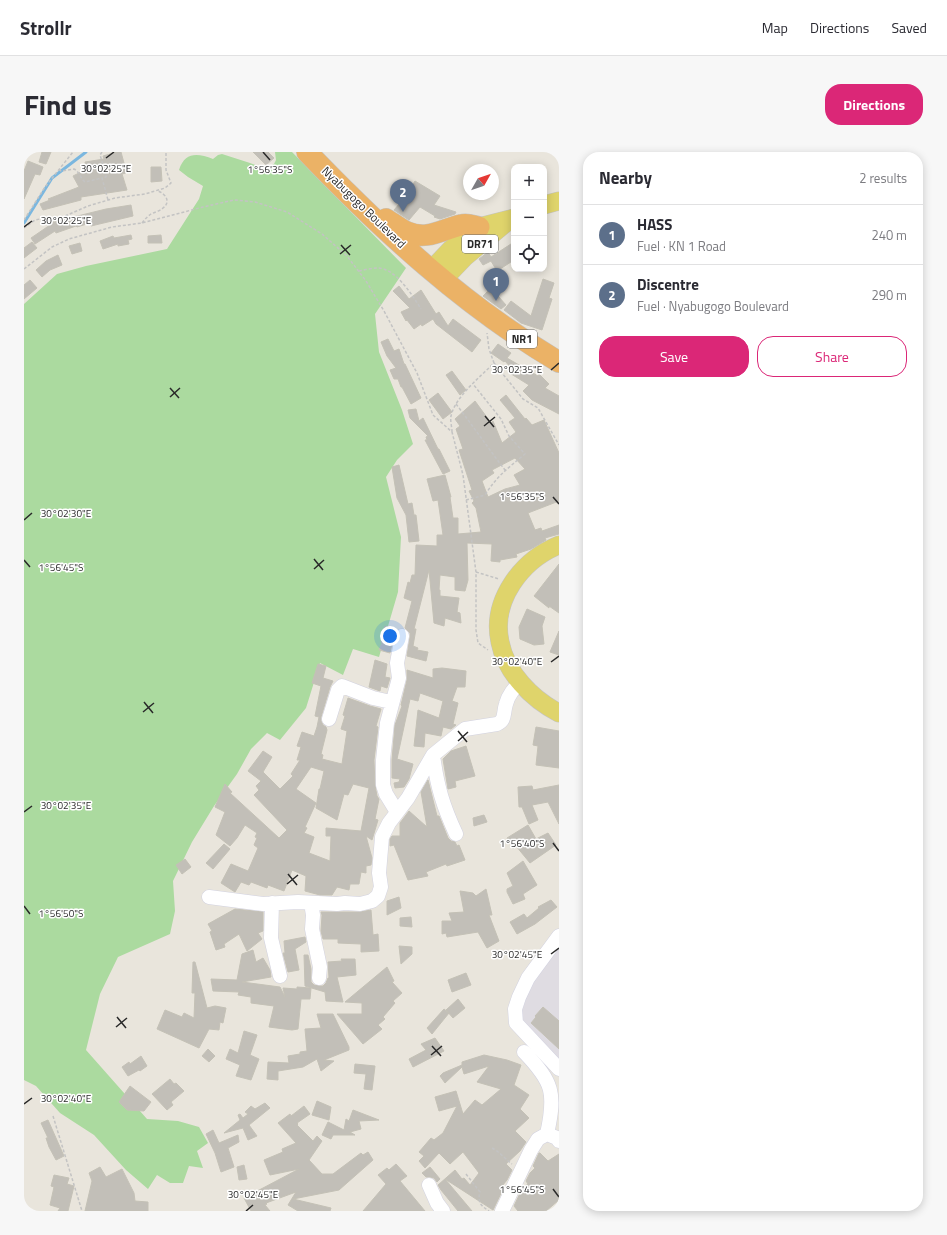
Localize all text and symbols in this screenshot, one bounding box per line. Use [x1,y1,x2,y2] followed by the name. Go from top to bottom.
[20,13,72,42] text: Strollr
[762,17,788,38] text: Map
[810,17,869,38] text: Directions
[891,17,927,38] text: Saved
[24,83,112,126] text: Find us
[825,84,923,125] button: Directions
[81,161,132,176] text: 30°02'25"E
[248,162,292,177] text: 1°56'35"S
[317,162,411,252] street label: Nyabugogo Boulevard
[463,164,499,200] north arrow
[511,164,547,272] map controls
[511,164,547,200] button: +
[599,165,652,191] text: Nearby
[859,168,907,188] text: 2 results
[390,179,416,212] pin: 2
[511,200,547,236] button: −
[41,213,92,228] text: 30°02'25"E
[637,213,672,236] text: HASS
[608,225,616,245] text: 1
[871,225,907,245] text: 240 m
[462,235,498,253] road number: DR71
[511,236,547,272] button: locate
[637,236,726,256] text: Fuel · KN 1 Road
[483,268,509,301] pin: 1
[637,273,699,296] text: Discentre
[608,285,616,305] text: 2
[871,285,907,305] text: 290 m
[637,296,789,316] text: Fuel · Nyabugogo Boulevard
[507,330,537,348] road number: NR1
[599,336,749,377] button: Save
[757,336,907,377] button: Share
[492,362,543,377] text: 30°02'35"E
[500,489,544,504] text: 1°56'35"S
[41,506,92,521] text: 30°02'30"E
[39,560,83,575] text: 1°56'45"S
[380,626,400,646] your location
[492,654,543,669] text: 30°02'40"E
[41,798,92,813] text: 30°02'35"E
[500,836,544,851] text: 1°56'40"S
[39,906,83,921] text: 1°56'50"S
[492,947,543,962] text: 30°02'45"E
[41,1091,92,1106] text: 30°02'40"E
[500,1182,544,1197] text: 1°56'45"S
[228,1187,279,1202] text: 30°02'45"E

